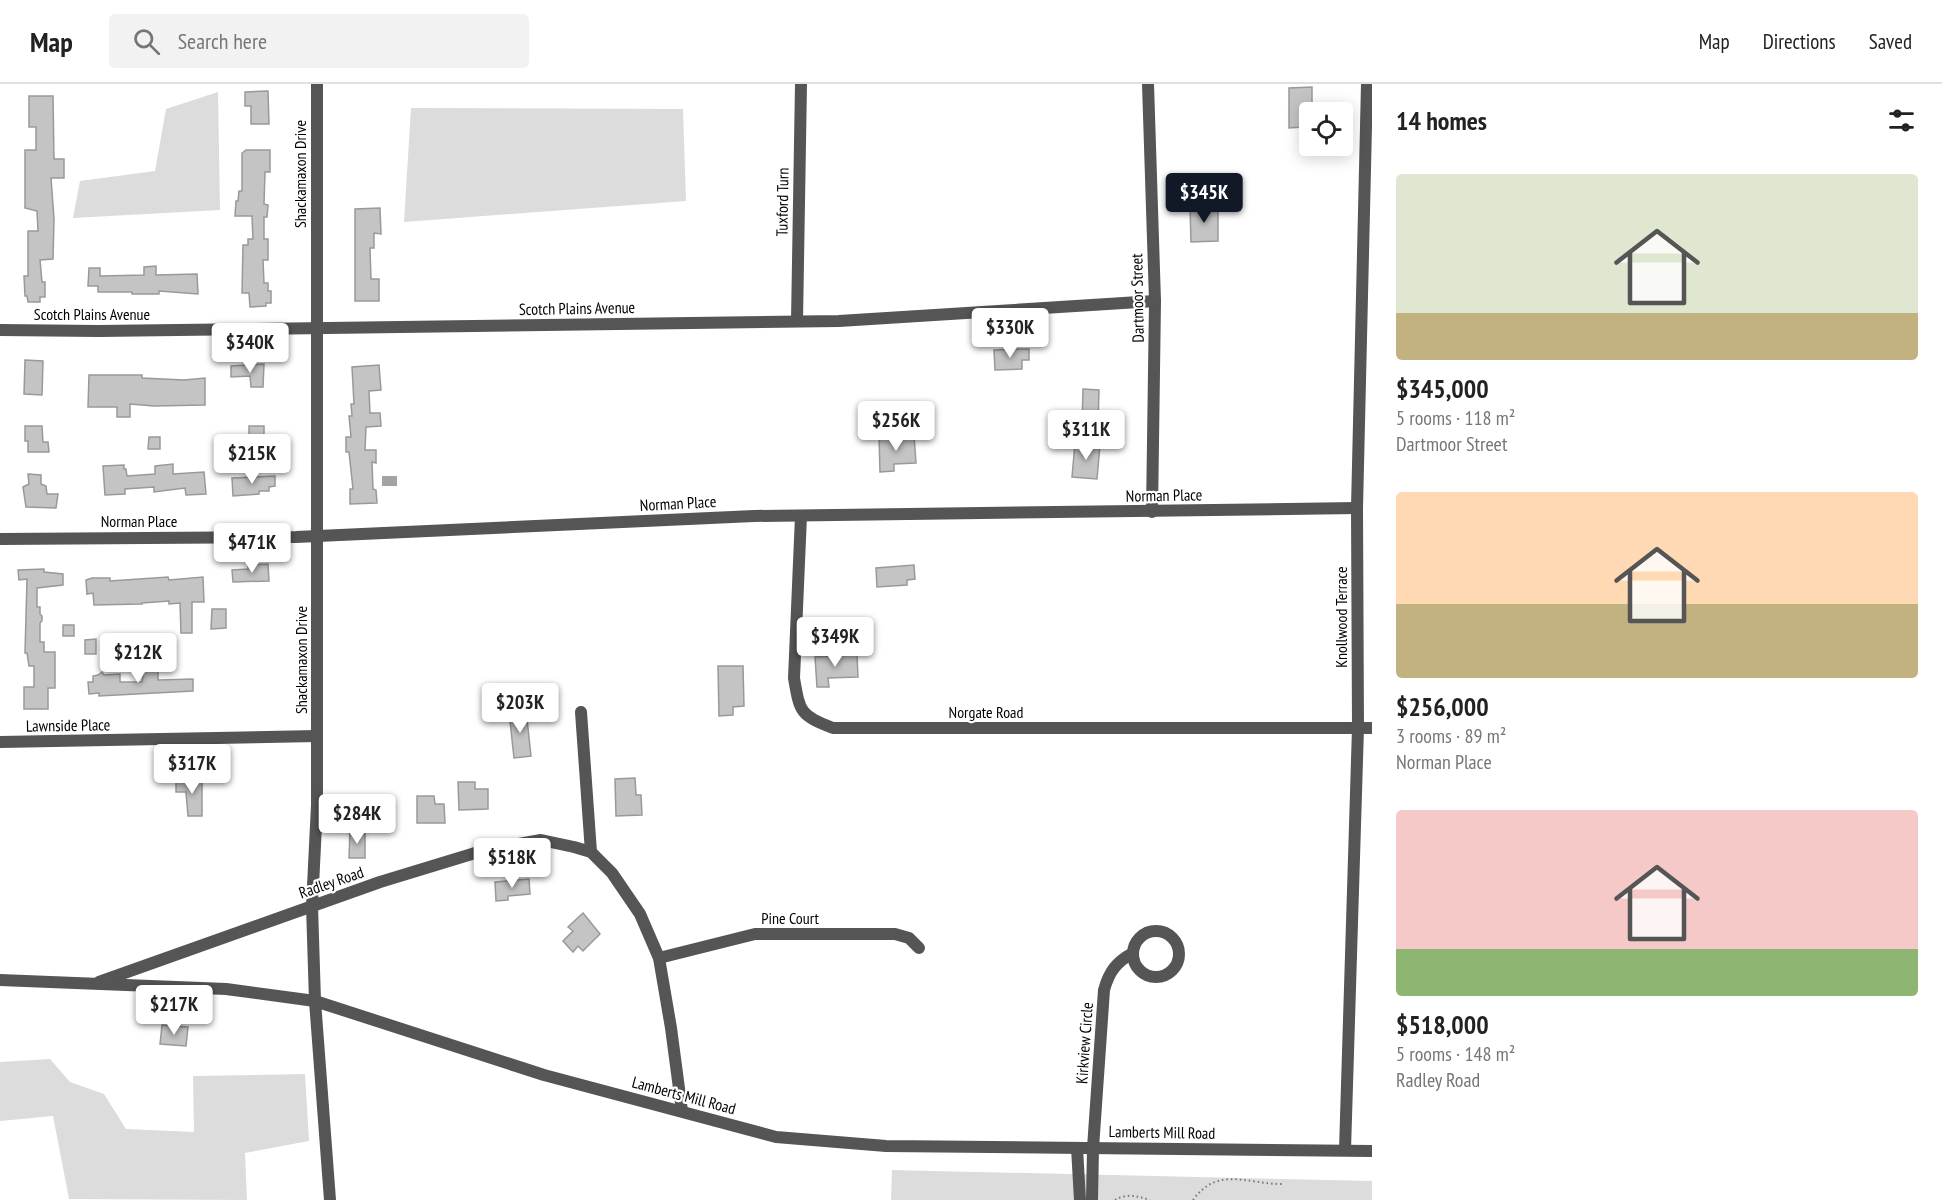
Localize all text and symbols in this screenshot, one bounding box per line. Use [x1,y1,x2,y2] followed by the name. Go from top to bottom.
[109,14,529,68] search box
[30,23,73,60] text: Map
[130,25,163,58] icon: search
[178,27,267,55] text: Search here
[1699,28,1730,55] text: Map
[1763,28,1836,55] text: Directions
[1869,28,1912,55] text: Saved
[1299,102,1353,156] map controls
[1299,102,1353,156] button: locate
[1396,104,1487,137] text: 14 homes
[1885,104,1918,137] icon: filters
[290,120,310,228] street label: Shackamaxon Drive
[771,168,793,236] street label: Tuxford Turn
[1162,173,1246,224] pin: $345K
[1180,179,1228,205] text: $345K
[1603,213,1711,321] icon: home
[1126,253,1148,343] street label: Dartmoor Street
[519,297,635,319] street label: Scotch Plains Avenue
[34,304,150,324] street label: Scotch Plains Avenue
[968,308,1052,359] pin: $330K
[986,314,1034,340] text: $330K
[208,323,292,374] pin: $340K
[226,329,274,355] text: $340K
[1396,372,1489,405] text: $345,000
[854,401,938,452] pin: $256K
[1396,405,1515,431] text: 5 rooms · 118 m²
[872,407,920,433] text: $256K
[1044,410,1128,461] pin: $311K
[1062,416,1110,442] text: $311K
[1396,431,1507,457] text: Dartmoor Street
[210,434,294,485] pin: $215K
[228,440,276,466] text: $215K
[1126,484,1202,506] street label: Norman Place
[639,491,717,515] street label: Norman Place
[101,511,177,531] street label: Norman Place
[210,523,294,574] pin: $471K
[228,529,276,555] text: $471K
[1603,531,1711,639] icon: home
[1331,566,1351,668] street label: Knollwood Terrace
[291,606,311,714] street label: Shackamaxon Drive
[793,617,877,668] pin: $349K
[811,623,859,649] text: $349K
[96,633,180,684] pin: $212K
[114,639,162,665] text: $212K
[478,683,562,734] pin: $203K
[496,689,544,715] text: $203K
[1396,690,1489,723] text: $256,000
[949,702,1023,722] street label: Norgate Road
[26,714,110,736] street label: Lawnside Place
[1396,723,1506,749] text: 3 rooms · 89 m²
[150,744,234,795] pin: $317K
[1396,749,1492,775] text: Norman Place
[168,750,216,776] text: $317K
[315,794,399,845] pin: $284K
[333,800,381,826] text: $284K
[470,838,554,889] pin: $518K
[488,844,536,870] text: $518K
[1603,849,1711,957] icon: home
[296,862,366,902] street label: Radley Road
[761,908,819,928] street label: Pine Court
[132,985,216,1036] pin: $217K
[150,991,198,1017] text: $217K
[1071,1001,1097,1085] street label: Kirkview Circle
[1396,1008,1489,1041] text: $518,000
[1396,1041,1515,1067] text: 5 rooms · 148 m²
[1396,1067,1480,1093] text: Radley Road
[630,1072,738,1118] street label: Lamberts Mill Road
[1109,1121,1216,1143] street label: Lamberts Mill Road

